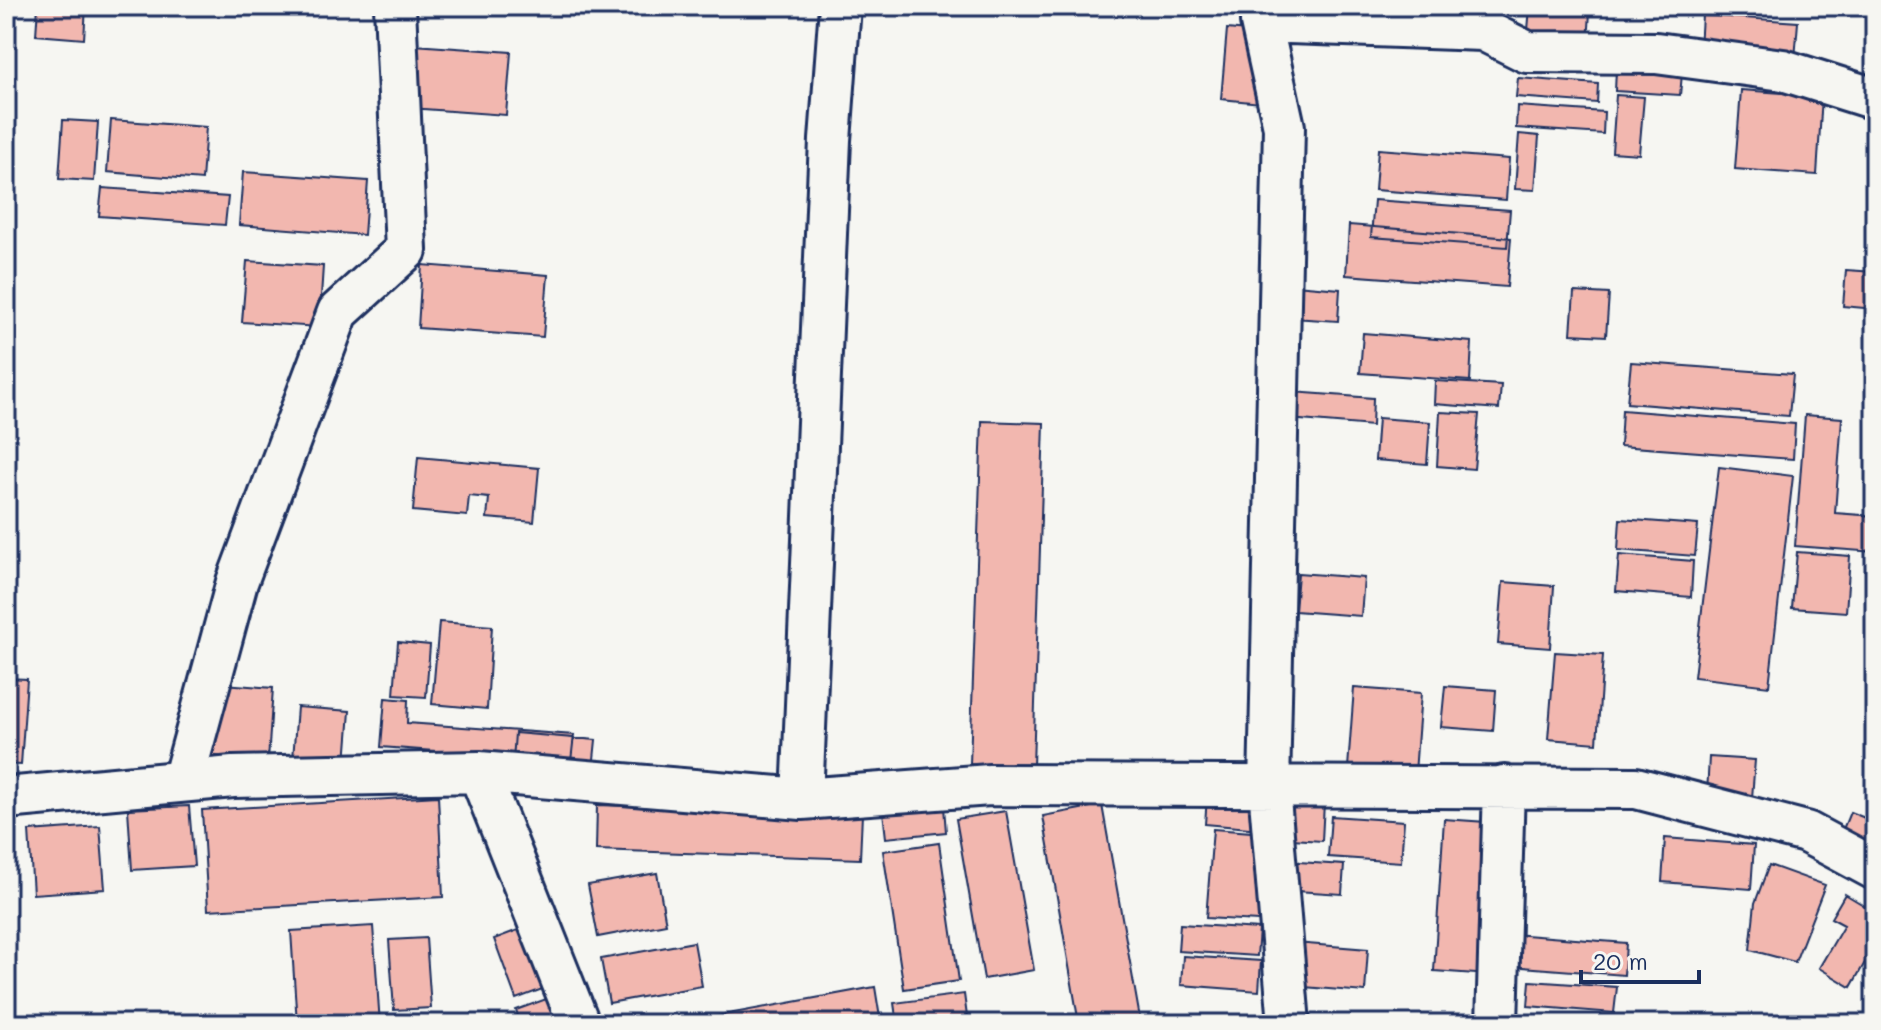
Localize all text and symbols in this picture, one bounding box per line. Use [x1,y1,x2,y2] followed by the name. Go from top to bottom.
[1581,934,1699,984] scale bar
[1593,945,1648,976] text: 20 m

